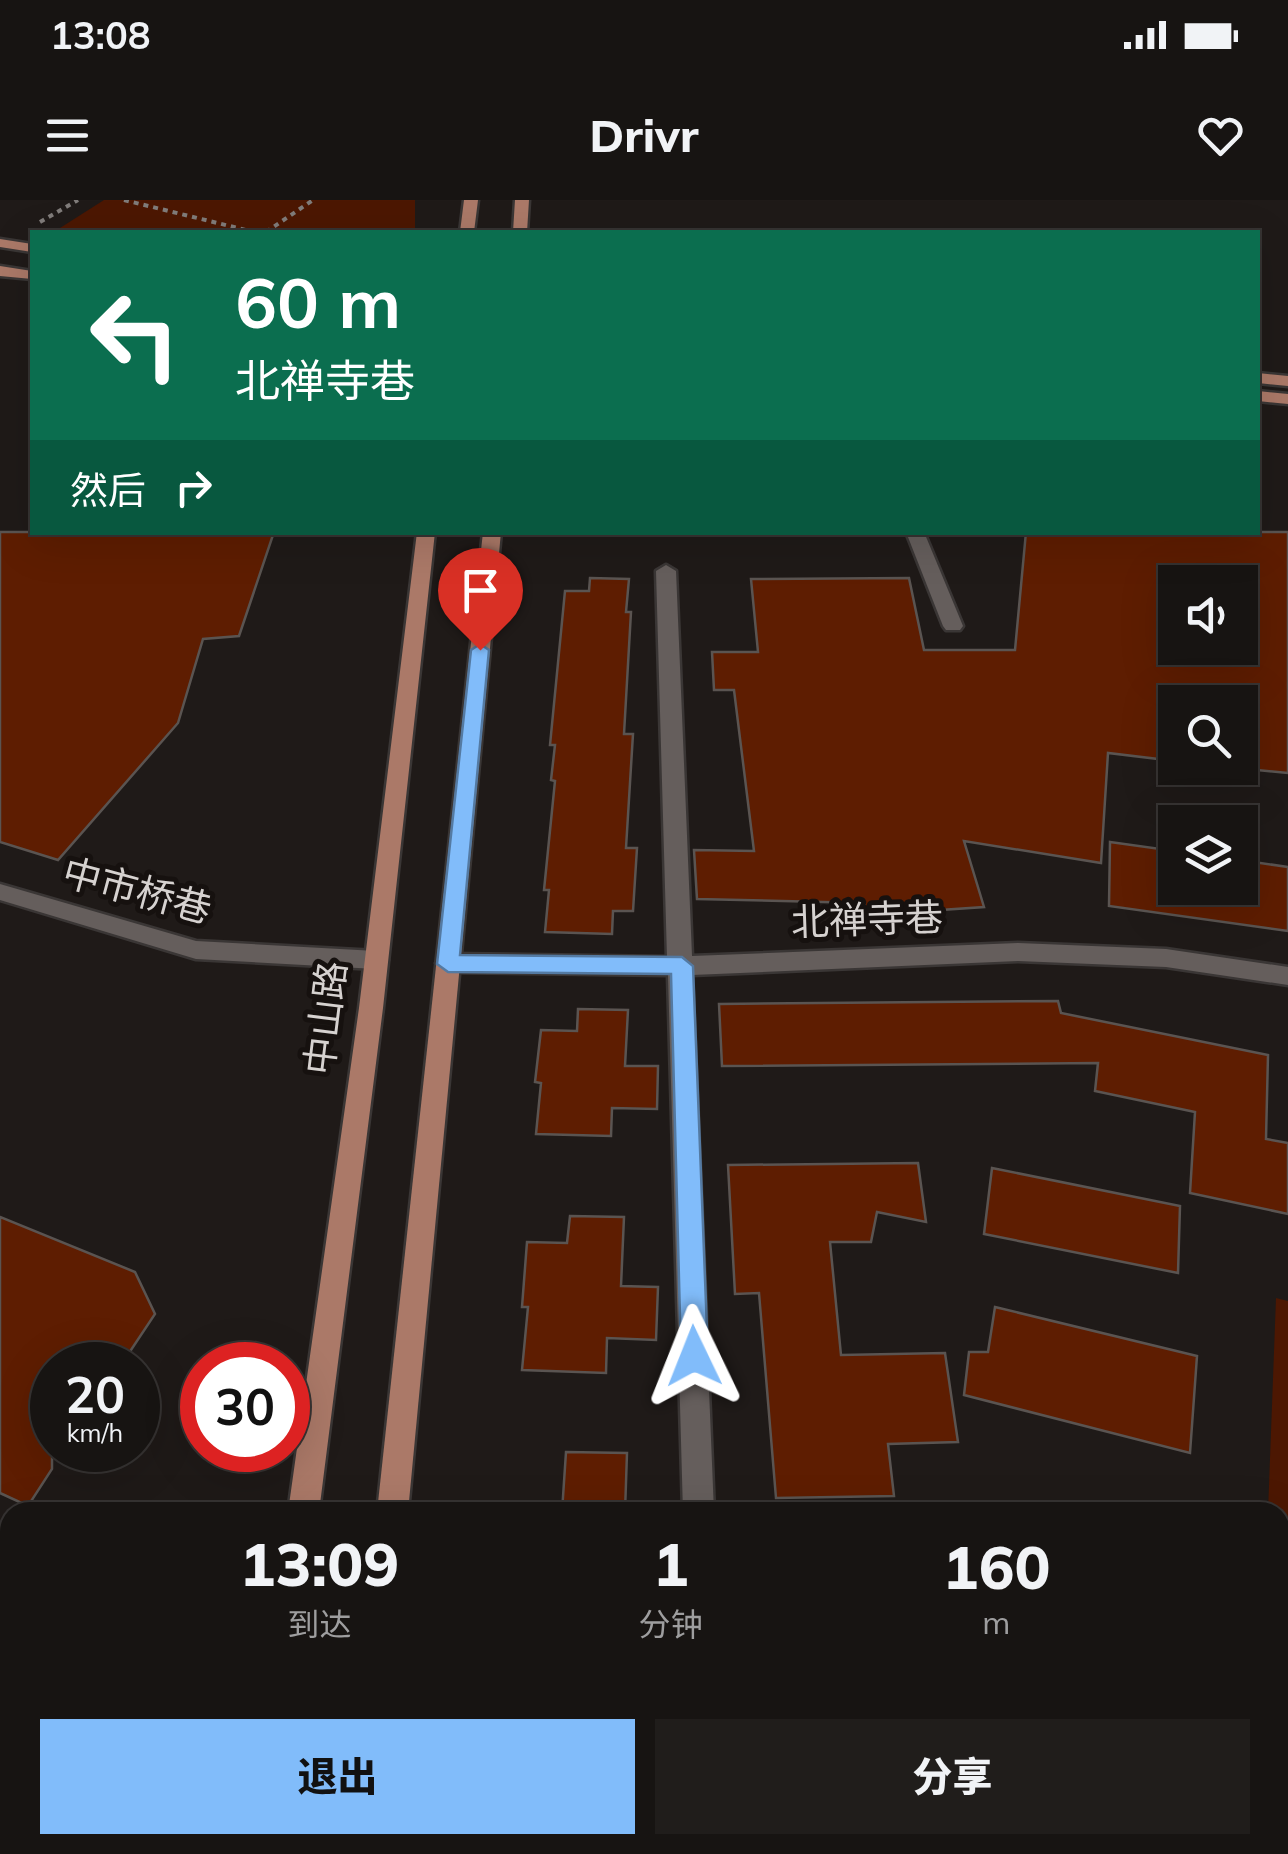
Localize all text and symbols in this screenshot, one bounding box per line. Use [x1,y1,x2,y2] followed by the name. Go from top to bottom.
[50,11,151,59] text: 13:08
[590,107,698,163] text: Drivr
[40,108,95,163] icon: menu
[1193,108,1248,163] icon: heart
[235,258,401,346] text: 60 m
[70,270,200,400] icon: left
[235,352,415,408] text: 北禅寺巷
[166,460,221,515] icon: right
[70,466,146,514] text: 然后
[438,548,523,651] pin
[453,563,508,618] icon: arrive
[1158,565,1258,905] map controls
[1158,565,1258,665] button: sound
[1158,685,1258,785] button: search
[1158,805,1258,905] button: layers
[58,847,217,933] street label: 中市桥巷
[790,892,944,946] street label: 北禅寺巷
[294,958,356,1077] street label: 中山路
[642,1304,746,1408] position arrow
[180,1342,310,1472] speed limit sign: 30
[65,1363,125,1426] text: 20
[67,1417,123,1448] text: km/h
[240,1526,399,1601] text: 13:09
[653,1526,689,1601] text: 1
[942,1529,1050,1604] text: 160
[982,1602,1010,1642] text: m
[287,1604,351,1644] text: 到达
[639,1604,703,1644] text: 分钟
[40,1719,635,1834] button: 退出
[655,1719,1250,1834] button: 分享

